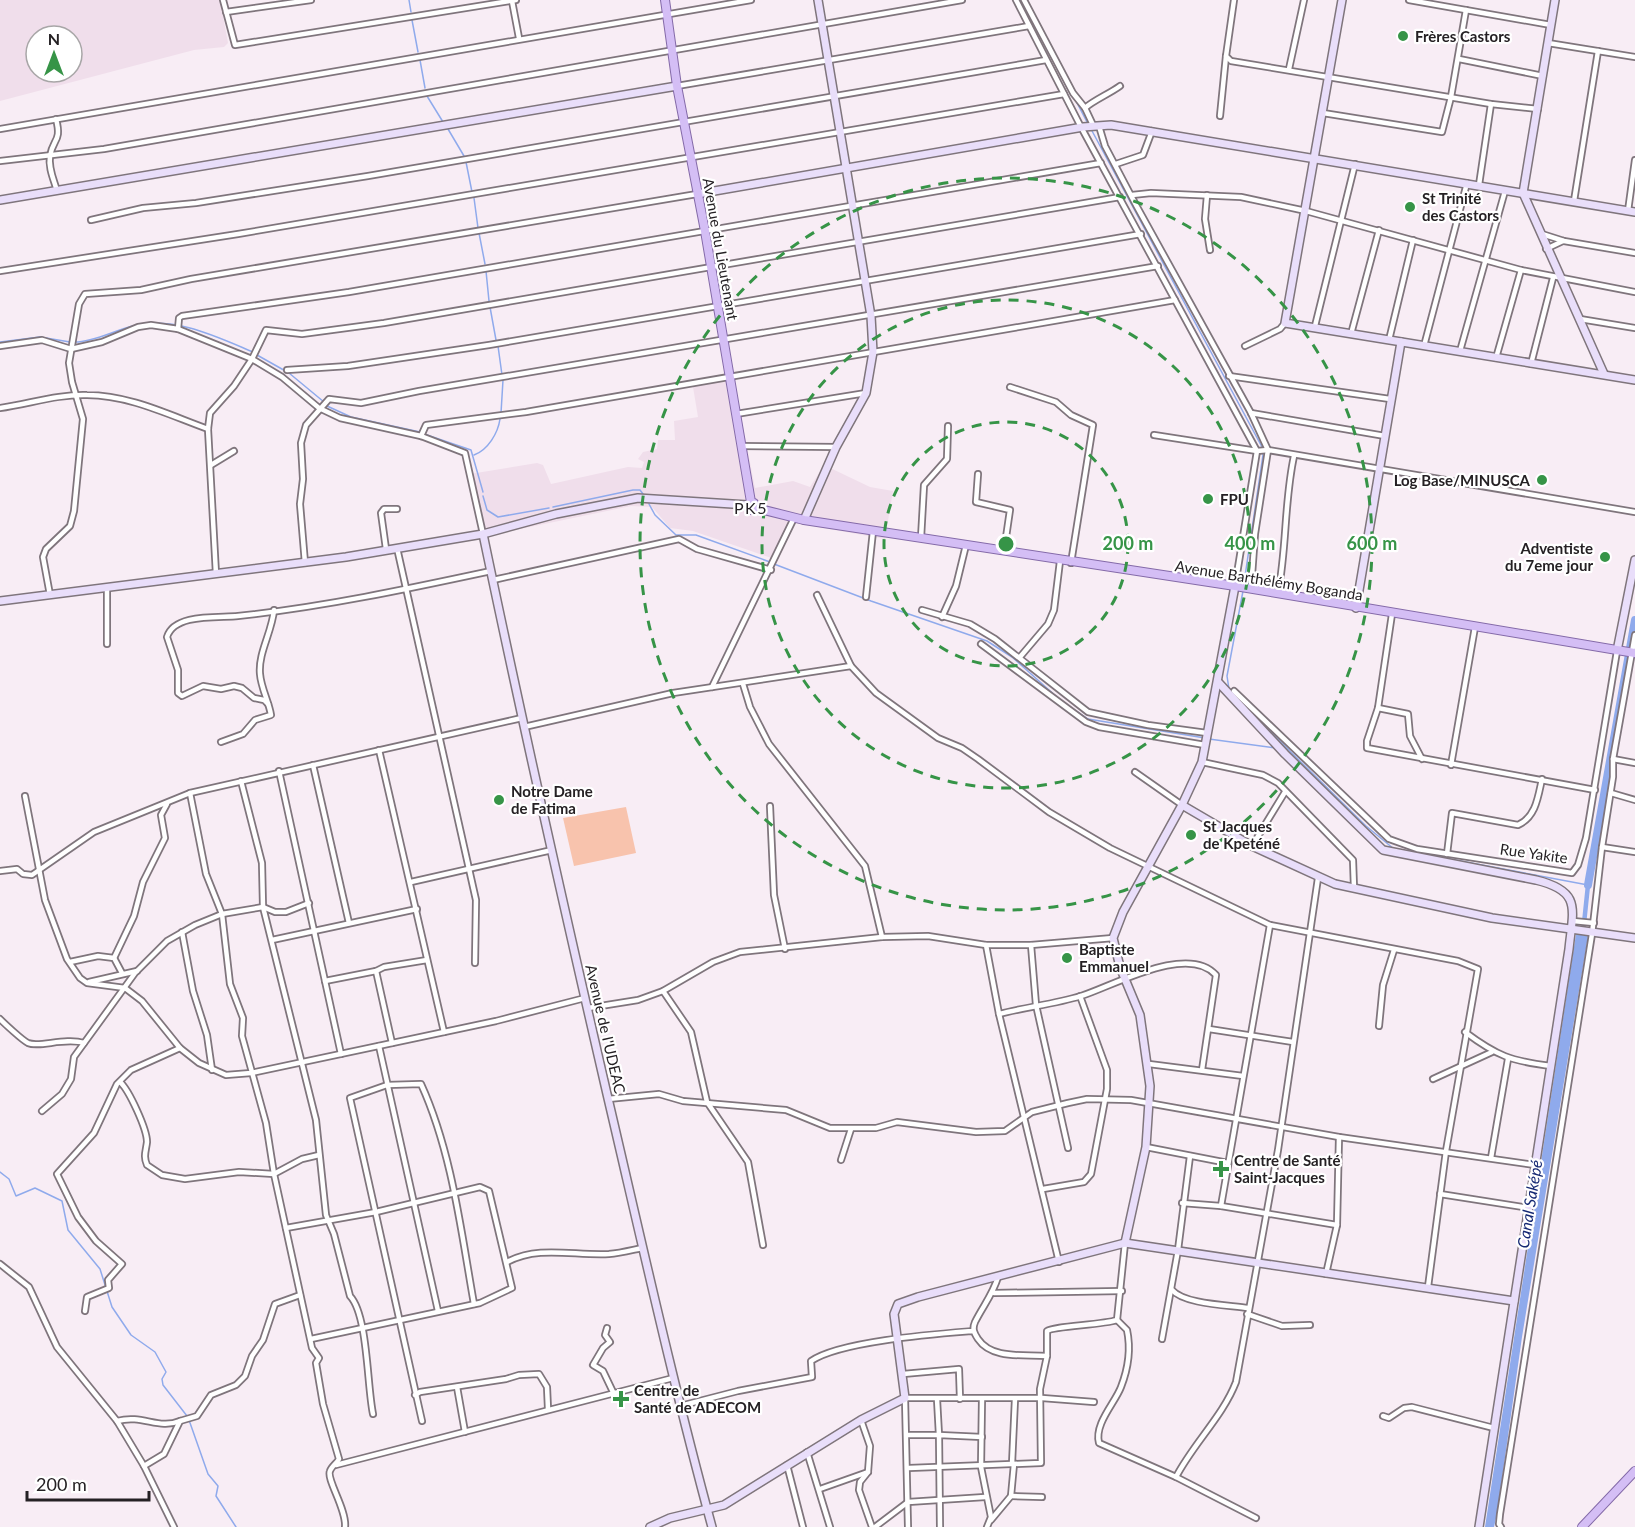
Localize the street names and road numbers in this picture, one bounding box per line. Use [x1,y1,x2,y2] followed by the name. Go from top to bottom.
[700,176,743,322] street label: Avenue du Lieutenant
[1174,556,1364,604] street label: Avenue Barthélémy Boganda
[1499,839,1569,867] street label: Rue Yakite
[582,963,630,1095] street label: Avenue de I'UDEAC

